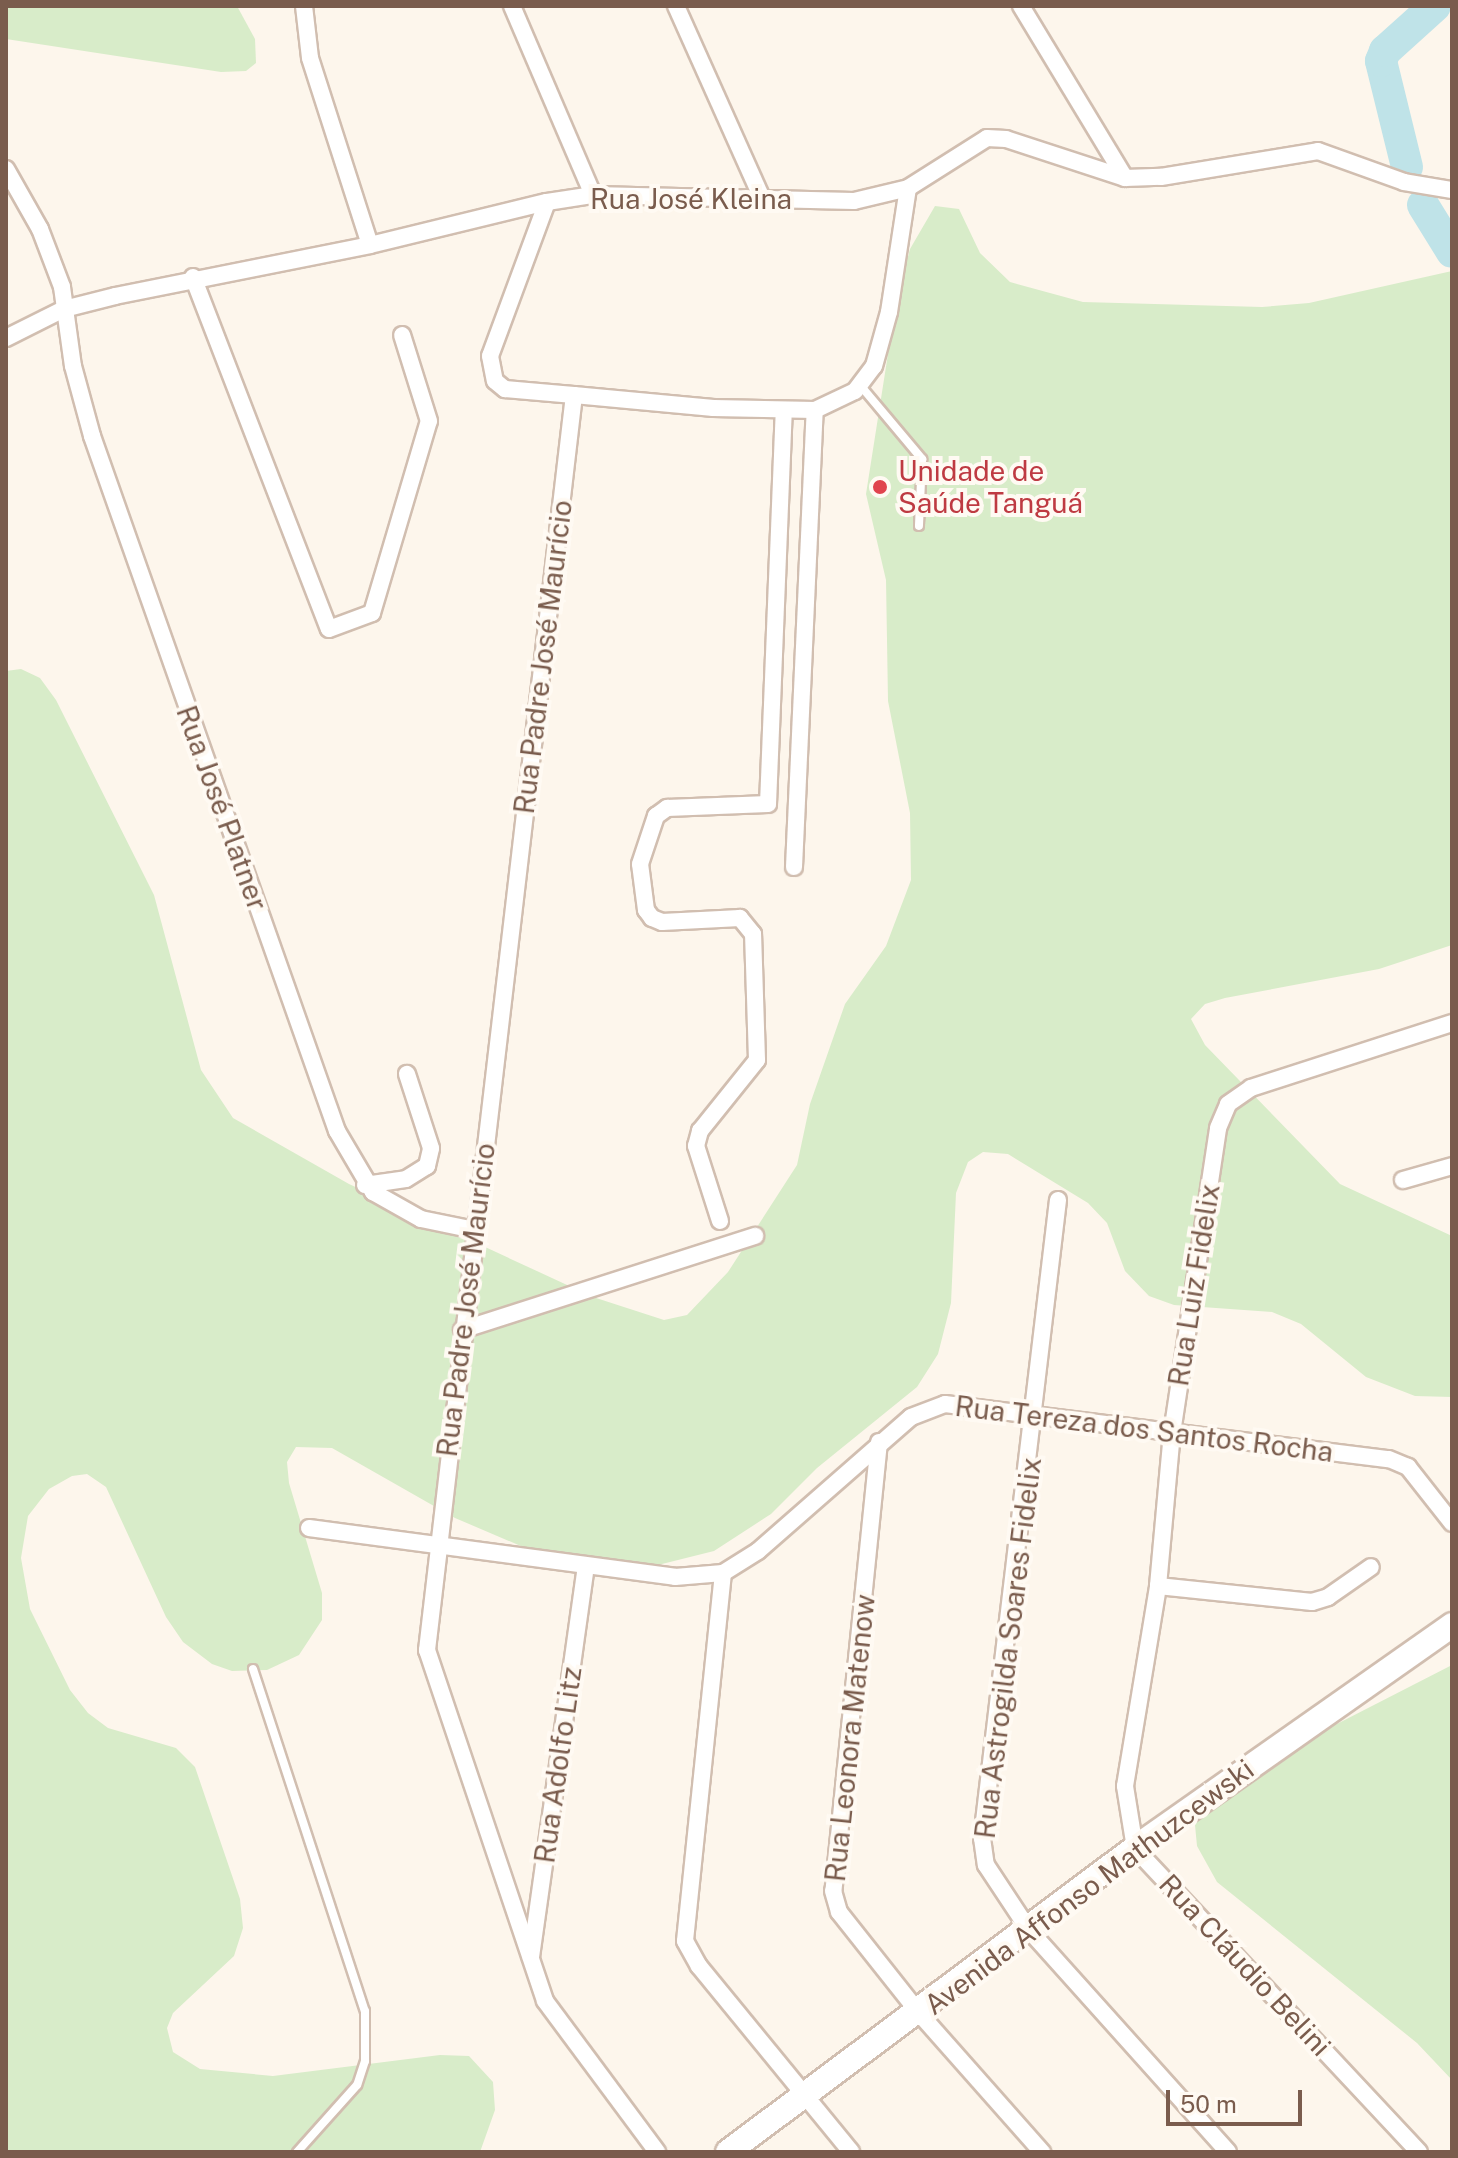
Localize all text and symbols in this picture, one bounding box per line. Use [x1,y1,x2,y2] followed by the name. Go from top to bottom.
[590,182,792,216] street label: Rua José Kleina
[898,454,1083,520] place label: Unidade de Saúde Tanguá
[869,476,891,498] marker: Unidade de Saúde Tanguá
[507,498,579,816] street label: Rua Padre José Maurício
[169,701,275,915] street label: Rua José Platner
[430,1141,502,1459] street label: Rua Padre José Maurício
[1161,1181,1227,1389] street label: Rua Luiz Fidelix
[953,1389,1335,1469] street label: Rua Tereza dos Santos Rocha
[968,1455,1048,1841] street label: Rua Astrogilda Soares Fidelix
[818,1593,882,1883] street label: Rua Leonora Matenow
[528,1665,588,1865] street label: Rua Adolfo Litz
[918,1752,1260,2022] street label: Avenida Affonso Mathuzcewski
[1152,1867,1338,2063] street label: Rua Cláudio Belini
[1170,2074,1306,2124] scale bar
[1180,2090,1237,2118] text: 50 m

